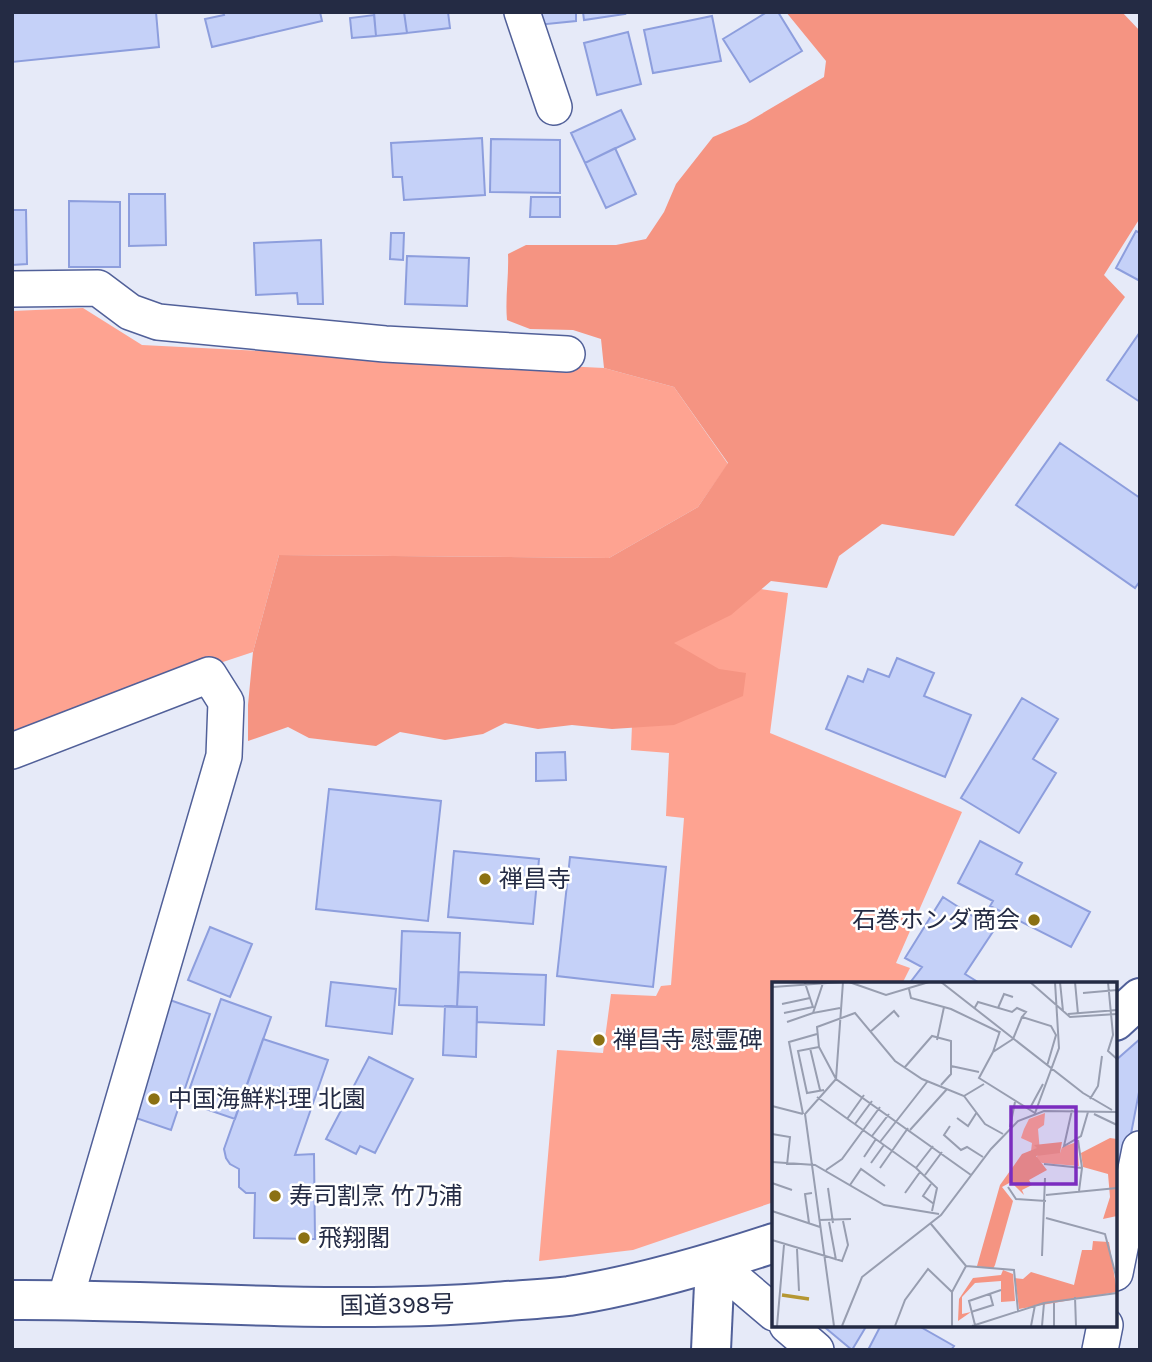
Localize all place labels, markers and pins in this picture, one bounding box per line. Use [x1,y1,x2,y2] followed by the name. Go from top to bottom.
[499,865,571,893] place label: 禅昌寺
[477,871,493,887] marker: 禅昌寺
[852,906,1020,934] place label: 石巻ホンダ商会
[1026,912,1042,928] marker: 石巻ホンダ商会
[613,1026,763,1054] place label: 禅昌寺 慰霊碑
[591,1032,607,1048] marker: 禅昌寺 慰霊碑
[168,1085,366,1113] place label: 中国海鮮料理 北園
[146,1091,162,1107] marker: 中国海鮮料理 北園
[289,1182,463,1210] place label: 寿司割烹 竹乃浦
[267,1188,283,1204] marker: 寿司割烹 竹乃浦
[318,1224,390,1252] place label: 飛翔閣
[296,1230,312,1246] marker: 飛翔閣

